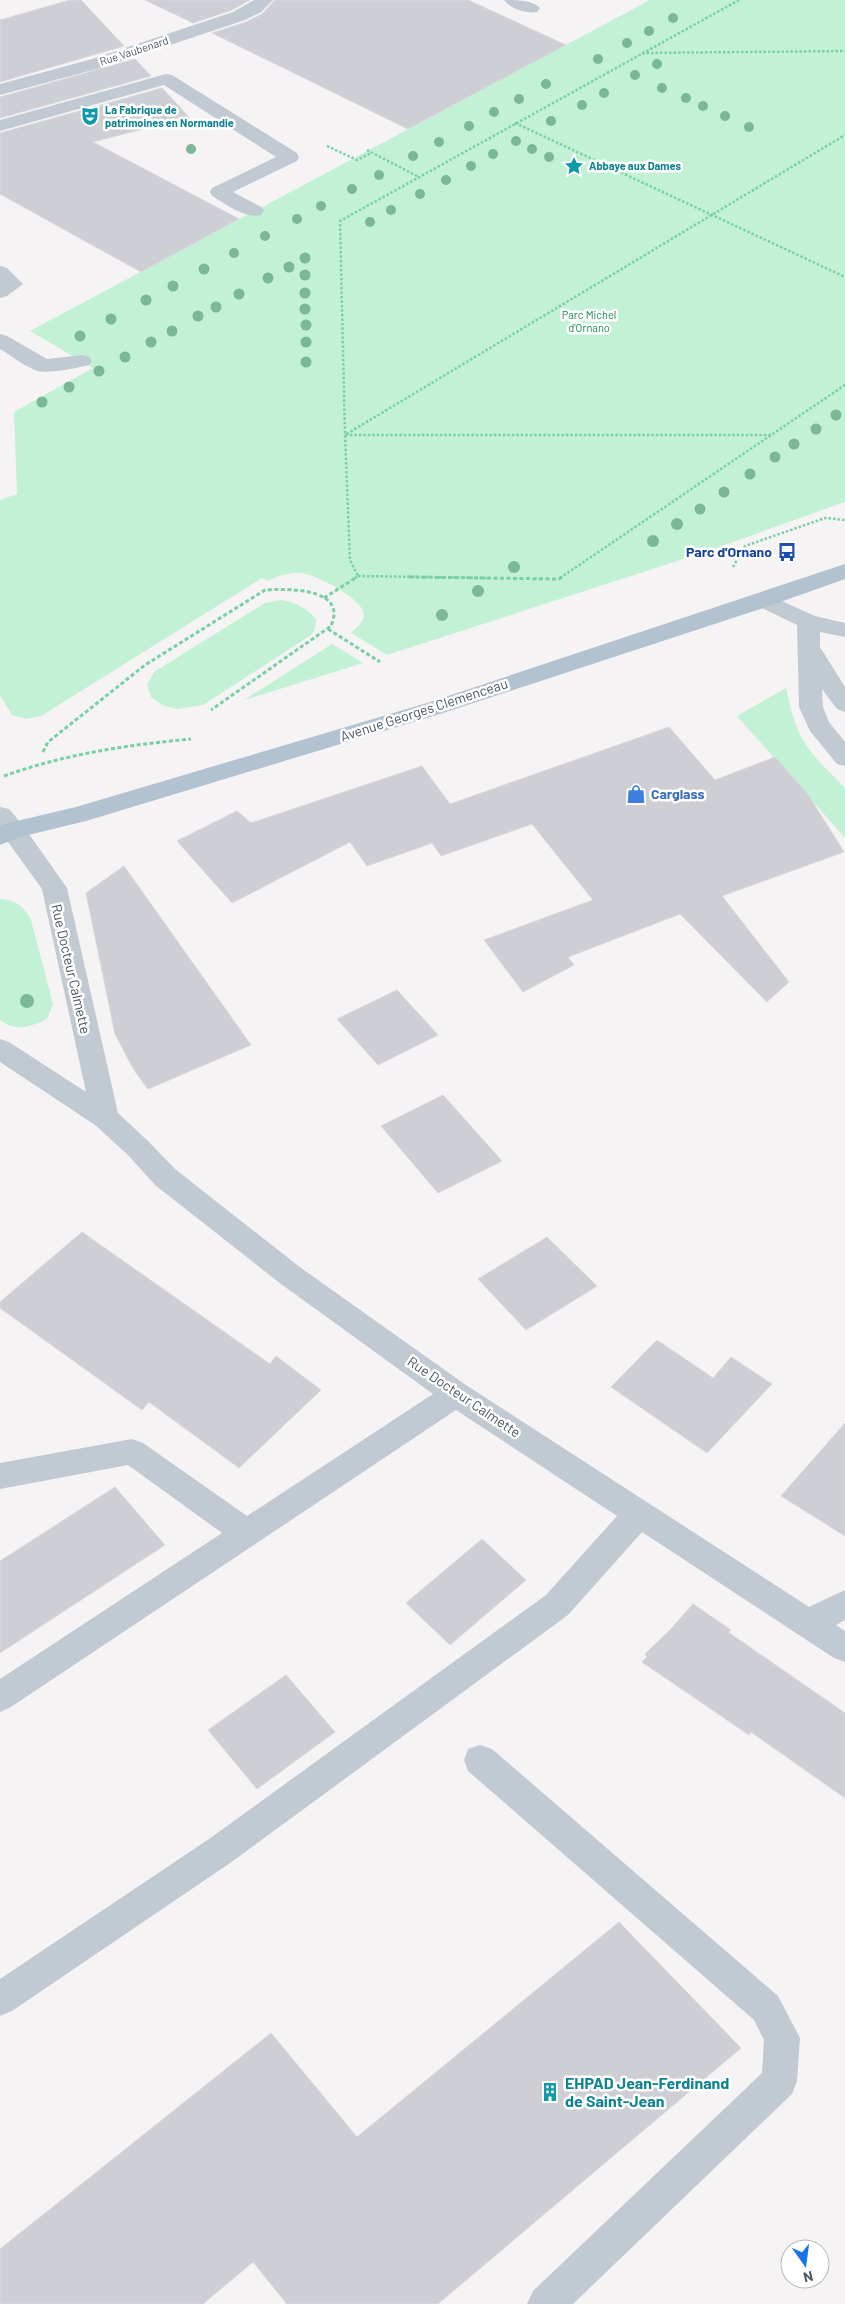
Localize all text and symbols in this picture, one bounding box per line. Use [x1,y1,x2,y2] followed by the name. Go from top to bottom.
[98,33,170,68] street label: Rue Vaubenard
[105,103,234,129] place label: La Fabrique de patrimoines en Normandie
[79,105,101,127] theatre icon: La Fabrique de patrimoines en Normandie
[563,155,585,177] place icon: Abbaye aux Dames
[589,159,681,172] place label: Abbaye aux Dames
[562,308,616,334] park label: Parc Michel d'Ornano
[776,541,798,563] bus stop icon: Parc d'Ornano
[686,543,772,560] place label: Parc d'Ornano
[338,674,510,745] street label: Avenue Georges Clemenceau
[625,783,647,805] shop icon: Carglass
[651,785,704,802] place label: Carglass
[48,902,95,1035] street label: Rue Docteur Calmette
[405,1352,524,1441] street label: Rue Docteur Calmette
[565,2073,729,2110] place label: EHPAD Jean-Ferdinand de Saint-Jean
[539,2081,561,2103] building icon: EHPAD Jean-Ferdinand de Saint-Jean
[780,2239,830,2289] north arrow
[802,2268,815,2286] text: N

